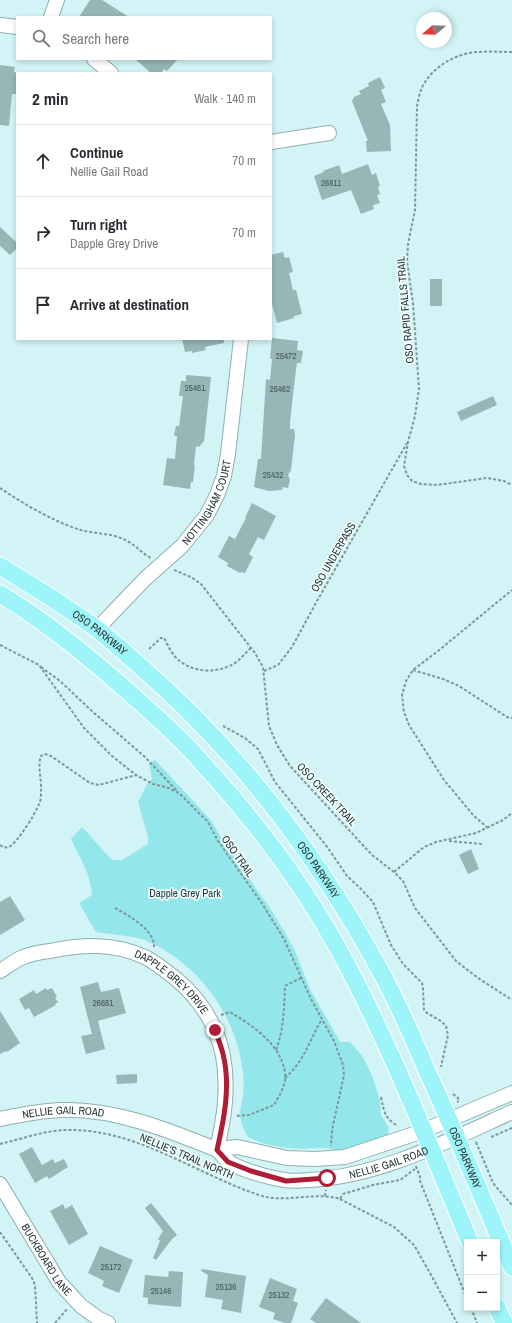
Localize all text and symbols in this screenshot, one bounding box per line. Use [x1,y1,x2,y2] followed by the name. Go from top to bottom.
[416,12,452,48] north arrow
[16,16,272,60] search box
[30,27,52,49] icon: search
[62,28,129,49] text: Search here
[32,87,68,110] text: 2 min
[194,90,256,107] text: Walk · 140 m
[70,142,123,163] text: Continue
[32,150,54,172] icon: ahead
[232,152,256,169] text: 70 m
[70,163,148,180] text: Nellie Gail Road
[321,177,341,189] house number: 26811
[70,214,127,235] text: Turn right
[32,222,54,244] icon: right
[232,224,256,241] text: 70 m
[70,235,158,252] text: Dapple Grey Drive
[393,256,417,364] street label: OSO RAPID FALLS TRAIL
[32,294,54,316] icon: arrive
[70,294,189,315] text: Arrive at destination
[276,350,296,362] house number: 25472
[185,382,205,394] house number: 25461
[270,383,290,395] house number: 25462
[179,458,234,548] street label: NOTTINGHAM COURT
[263,469,283,481] house number: 25432
[307,520,359,594] street label: OSO UNDERPASS
[70,607,130,658] street label: OSO PARKWAY
[294,759,360,829] street label: OSO CREEK TRAIL
[219,832,257,880] street label: OSO TRAIL
[294,838,343,901] street label: OSO PARKWAY
[149,886,221,900] park label: Dapple Grey Park
[133,947,212,1017] street label: DAPPLE GREY DRIVE
[93,997,113,1009] house number: 26681
[206,1021,224,1039] route end
[21,1103,105,1122] street label: NELLIE GAIL ROAD
[446,1125,485,1191] street label: OSO PARKWAY
[138,1130,236,1182] street label: NELLIE'S TRAIL NORTH
[348,1143,430,1182] street label: NELLIE GAIL ROAD
[318,1169,336,1187] route start
[18,1221,75,1299] street label: BUCKBOARD LANE
[464,1239,500,1311] map controls
[464,1239,500,1275] button: +
[101,1261,121,1273] house number: 25172
[464,1275,500,1311] button: −
[216,1281,236,1293] house number: 25136
[151,1285,171,1297] house number: 25146
[269,1289,289,1301] house number: 25132

